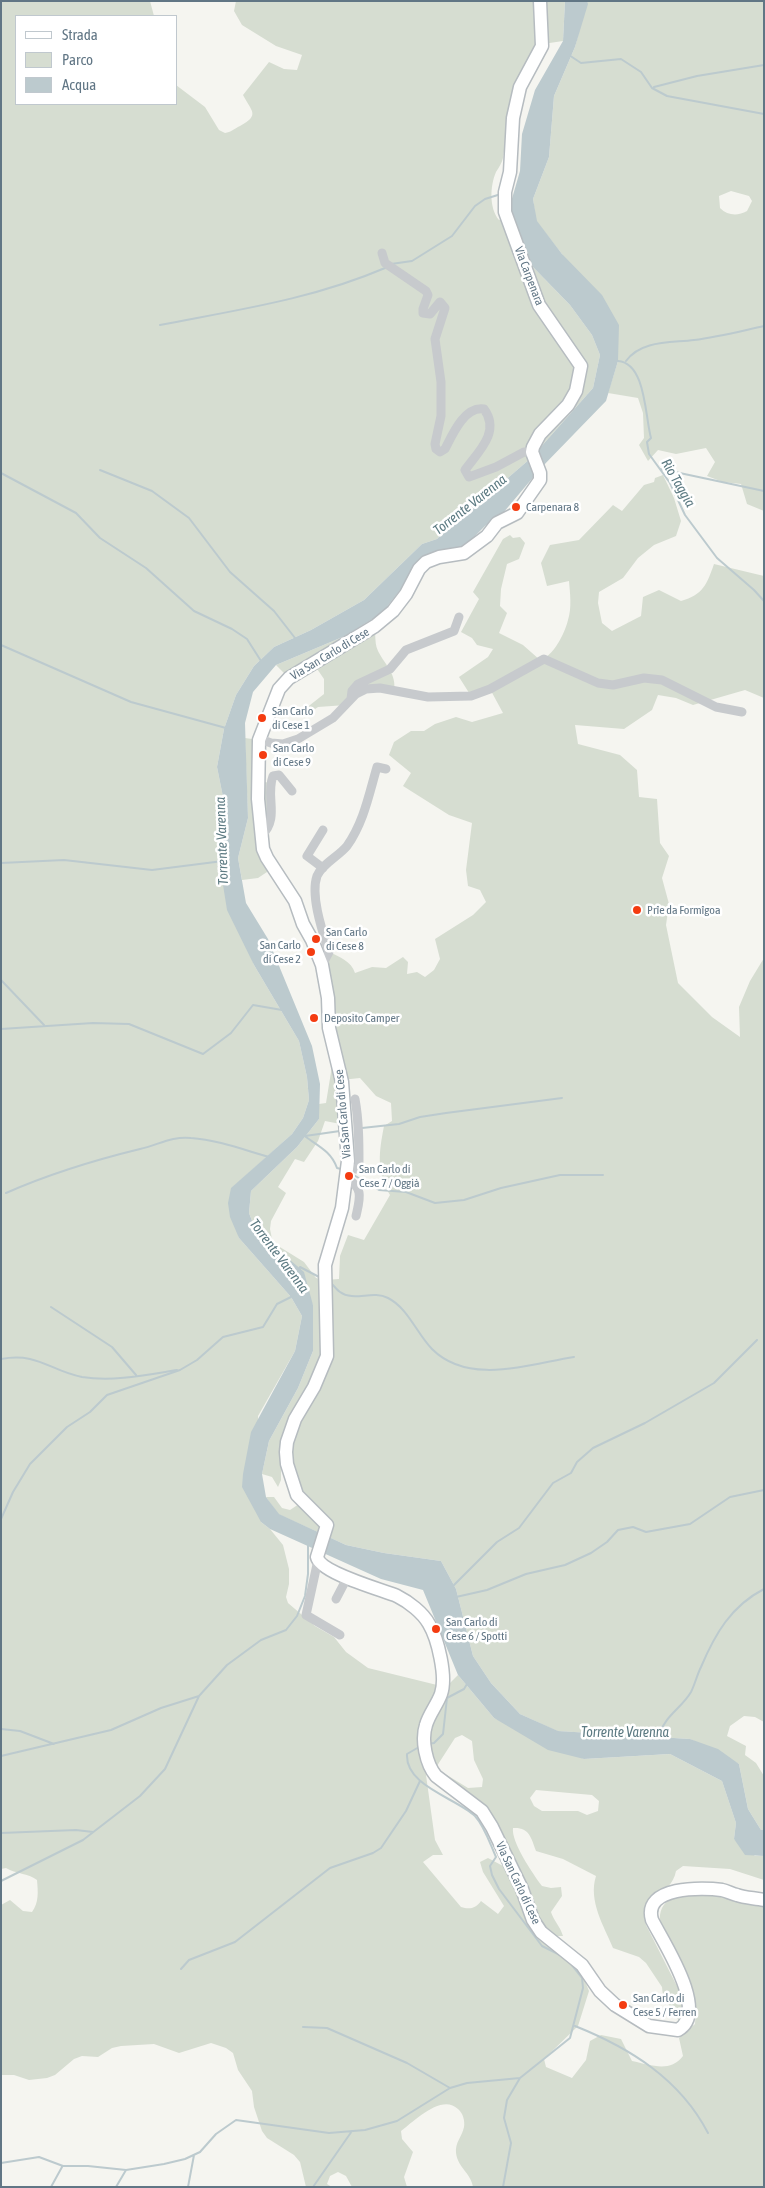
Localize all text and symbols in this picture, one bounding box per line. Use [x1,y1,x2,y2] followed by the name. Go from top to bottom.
[15,15,178,105] legend
[62,26,98,43] text: Strada
[62,51,93,68] text: Parco
[62,76,96,93] text: Acqua
[511,245,547,307] street label: Via Carpenara
[657,456,699,510] water label: Rio Taggia
[430,471,510,539] water label: Torrente Varenna
[526,500,579,514] place label: Carpenara 8
[510,501,522,513] marker: Carpenara 8
[288,625,372,683] street label: Via San Carlo di Cese
[272,704,313,732] place label: San Carlo di Cese 1
[256,712,268,724] marker: San Carlo di Cese 1
[273,741,314,769] place label: San Carlo di Cese 9
[257,749,269,761] marker: San Carlo di Cese 9
[212,797,232,885] water label: Torrente Varenna
[647,903,720,917] place label: Prîe da Formîgoa
[631,904,643,916] marker: Prîe da Formîgoa
[326,925,367,953] place label: San Carlo di Cese 8
[310,933,322,945] marker: San Carlo di Cese 8
[260,938,301,966] place label: San Carlo di Cese 2
[305,946,317,958] marker: San Carlo di Cese 2
[324,1011,399,1025] place label: Deposito Camper
[308,1012,320,1024] marker: Deposito Camper
[332,1069,354,1159] street label: Via San Carlo di Cese
[359,1162,420,1190] place label: San Carlo di Cese 7 / Oggià
[343,1170,355,1182] marker: San Carlo di Cese 7 / Oggià
[246,1216,312,1296] water label: Torrente Varenna
[446,1615,507,1643] place label: San Carlo di Cese 6 / Spotti
[430,1623,442,1635] marker: San Carlo di Cese 6 / Spotti
[581,1725,669,1741] water label: Torrente Varenna
[493,1839,543,1927] street label: Via San Carlo di Cese
[633,1991,697,2019] place label: San Carlo di Cese 5 / Ferren
[617,1999,629,2011] marker: San Carlo di Cese 5 / Ferren

